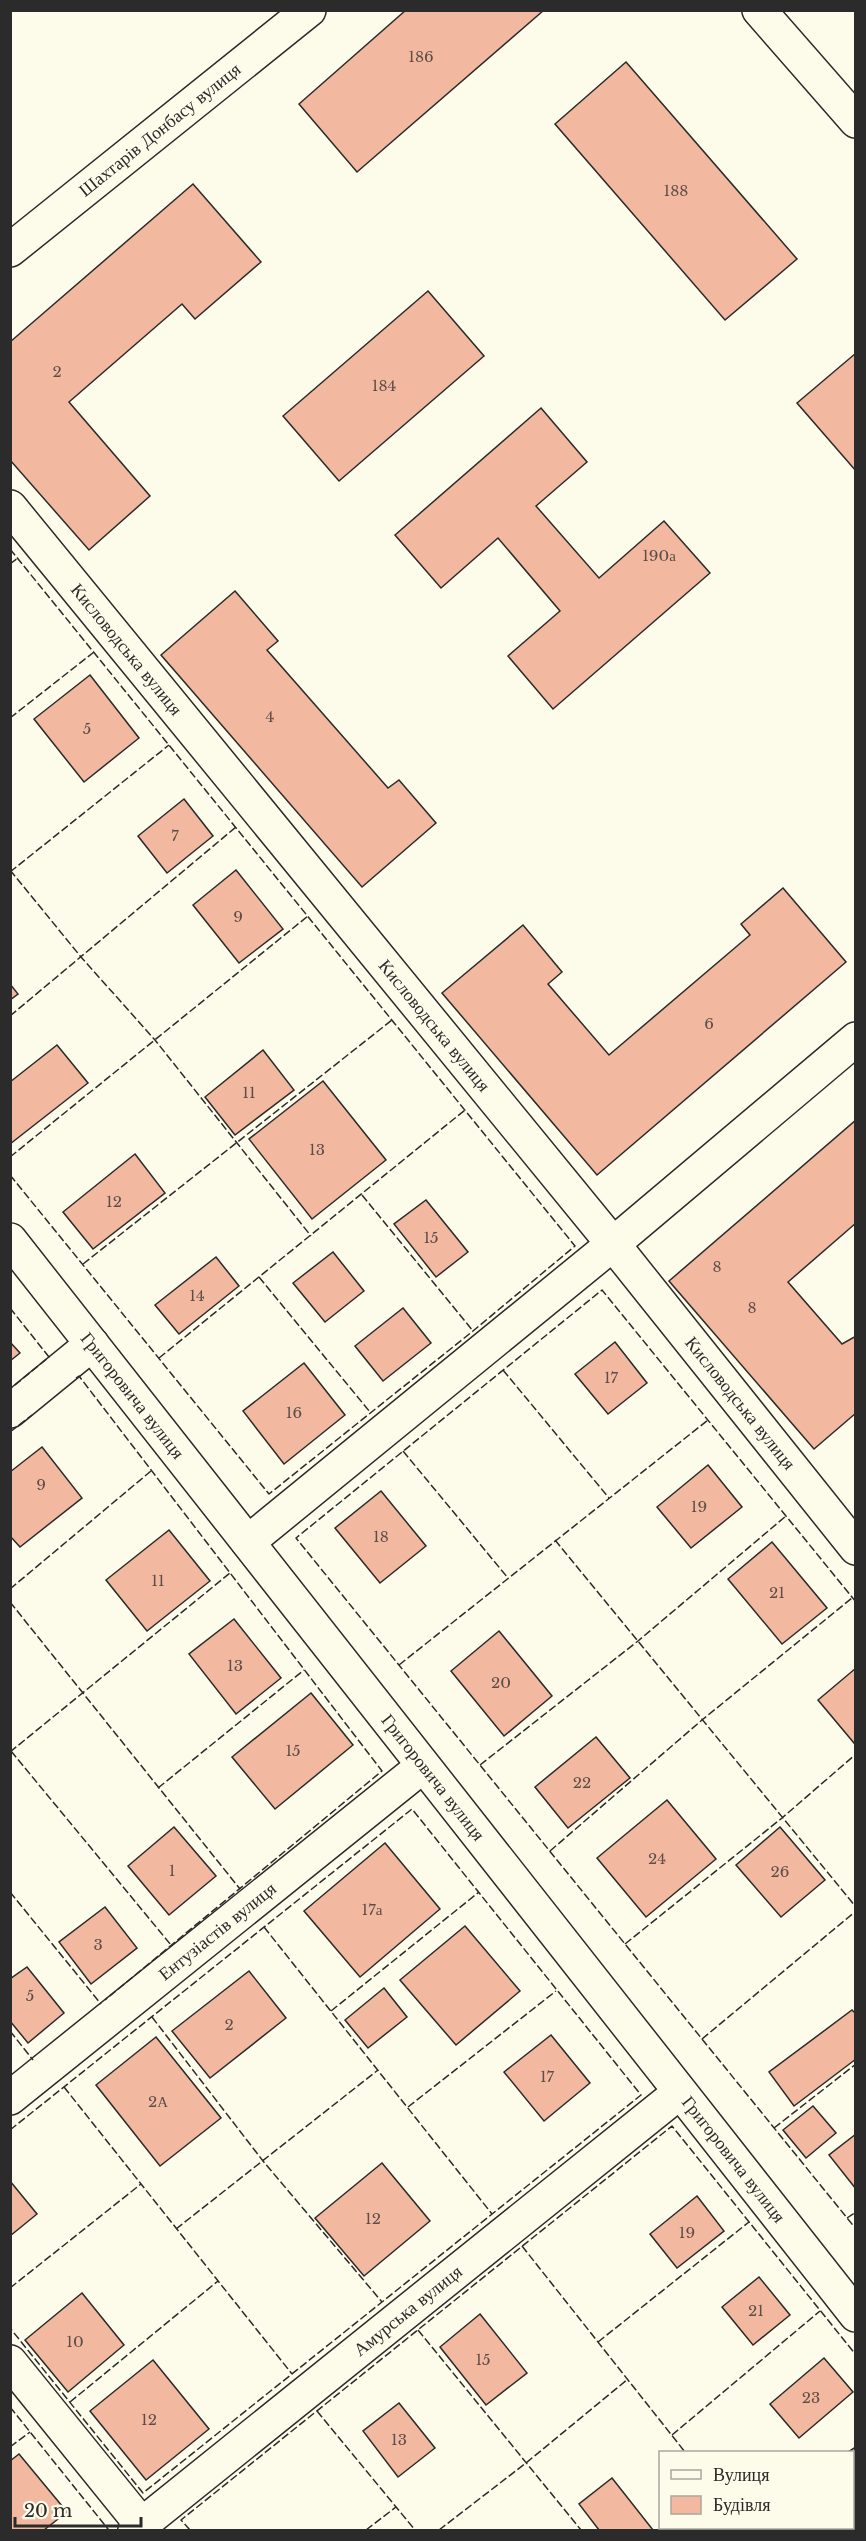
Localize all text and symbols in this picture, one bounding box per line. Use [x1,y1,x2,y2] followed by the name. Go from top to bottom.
[408,47,434,66] house number: 186
[74,58,245,201] street label: Шахтарів Донбасу вулиця
[664,181,688,200] house number: 188
[52,362,62,381] house number: 2
[372,376,396,395] house number: 184
[642,546,676,565] house number: 190а
[66,579,187,720] street label: Кисловодська вулиця
[266,707,274,726] house number: 4
[83,719,91,738] house number: 5
[171,826,179,845] house number: 7
[233,907,243,926] house number: 9
[374,955,495,1096] street label: Кисловодська вулиця
[704,1014,714,1033] house number: 6
[242,1083,256,1102] house number: 11
[309,1140,325,1159] house number: 13
[106,1192,122,1211] house number: 12
[423,1228,439,1247] house number: 15
[712,1257,722,1276] house number: 8
[189,1286,205,1305] house number: 14
[747,1298,757,1317] house number: 8
[76,1328,189,1463] street label: Григоровича вулиця
[680,1332,800,1474] street label: Кисловодська вулиця
[604,1368,619,1387] house number: 17
[286,1403,302,1422] house number: 16
[36,1475,46,1494] house number: 9
[691,1497,707,1516] house number: 19
[373,1527,389,1546] house number: 18
[151,1571,165,1590] house number: 11
[769,1583,785,1602] house number: 21
[227,1656,243,1675] house number: 13
[491,1673,511,1692] house number: 20
[376,1710,490,1845] street label: Григоровича вулиця
[285,1741,301,1760] house number: 15
[573,1773,591,1792] house number: 22
[648,1849,666,1868] house number: 24
[169,1861,175,1880] house number: 1
[771,1862,789,1881] house number: 26
[154,1877,281,1985] street label: Ентузіастів вулиця
[362,1900,383,1919] house number: 17а
[93,1935,103,1954] house number: 3
[26,1986,34,2005] house number: 5
[224,2015,234,2034] house number: 2
[540,2067,555,2086] house number: 17
[148,2092,168,2111] house number: 2А
[677,2092,790,2227] street label: Григоровича вулиця
[365,2209,381,2228] house number: 12
[679,2223,695,2242] house number: 19
[349,2261,467,2361] street label: Амурська вулиця
[748,2301,764,2320] house number: 21
[66,2332,84,2351] house number: 10
[475,2350,491,2369] house number: 15
[802,2388,820,2407] house number: 23
[141,2410,157,2429] house number: 12
[391,2430,407,2449] house number: 13
[659,2451,854,2529] legend
[713,2464,770,2486] text: Вулиця
[15,2490,141,2528] scale bar
[713,2494,770,2516] text: Будівля
[24,2500,72,2522] text: 20 m

